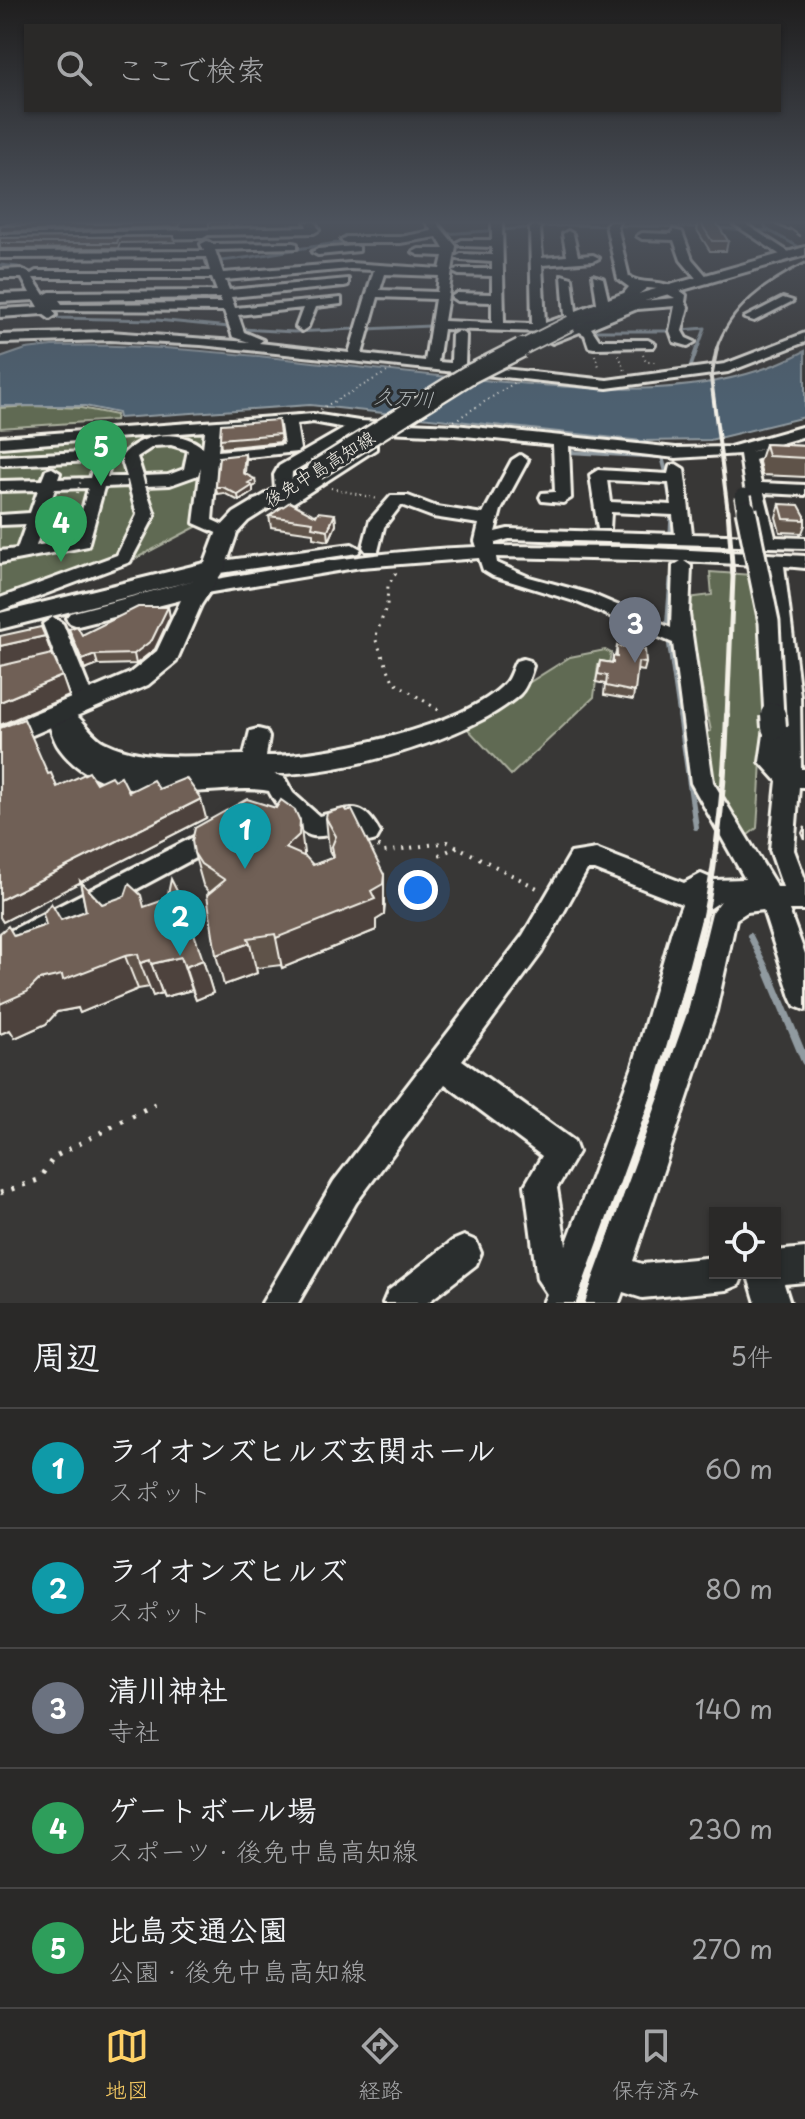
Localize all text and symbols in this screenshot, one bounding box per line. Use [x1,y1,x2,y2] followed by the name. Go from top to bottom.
[24,24,781,112] search box
[52,46,96,90] icon: search
[116,46,266,91] text: ここで検索
[373,380,435,414] water label: 久万川
[75,420,127,486] pin: 5
[258,423,380,513] street label: 後免中島高知線
[35,496,87,562] pin: 4
[609,597,661,663] pin: 3
[219,803,271,869] pin: 1
[398,870,438,910] your location
[154,890,206,956] pin: 2
[709,1207,781,1279] map controls
[709,1207,781,1279] button: locate
[32,1329,100,1381] text: 周辺
[730,1336,773,1375] text: 5件
[108,1426,496,1471] text: ライオンズヒルズ玄関ホール
[52,1449,64,1488] text: 1
[705,1449,773,1488] text: 60 m
[108,1471,212,1510] text: スポット
[108,1546,347,1591] text: ライオンズヒルズ
[49,1569,67,1608] text: 2
[705,1569,773,1608] text: 80 m
[108,1591,212,1630] text: スポット
[108,1666,228,1711] text: 清川神社
[49,1689,67,1728] text: 3
[695,1689,773,1728] text: 140 m
[108,1711,160,1750] text: 寺社
[108,1786,317,1831] text: ゲートボール場
[49,1809,67,1848] text: 4
[688,1809,773,1848] text: 230 m
[108,1831,418,1870] text: スポーツ · 後免中島高知線
[108,1906,288,1951] text: 比島交通公園
[50,1929,66,1968] text: 5
[692,1929,773,1968] text: 270 m
[108,1951,366,1990] text: 公園 · 後免中島高知線
[105,2024,149,2105] tab: 地図
[358,2024,402,2105] tab: 経路
[612,2024,700,2105] tab: 保存済み

